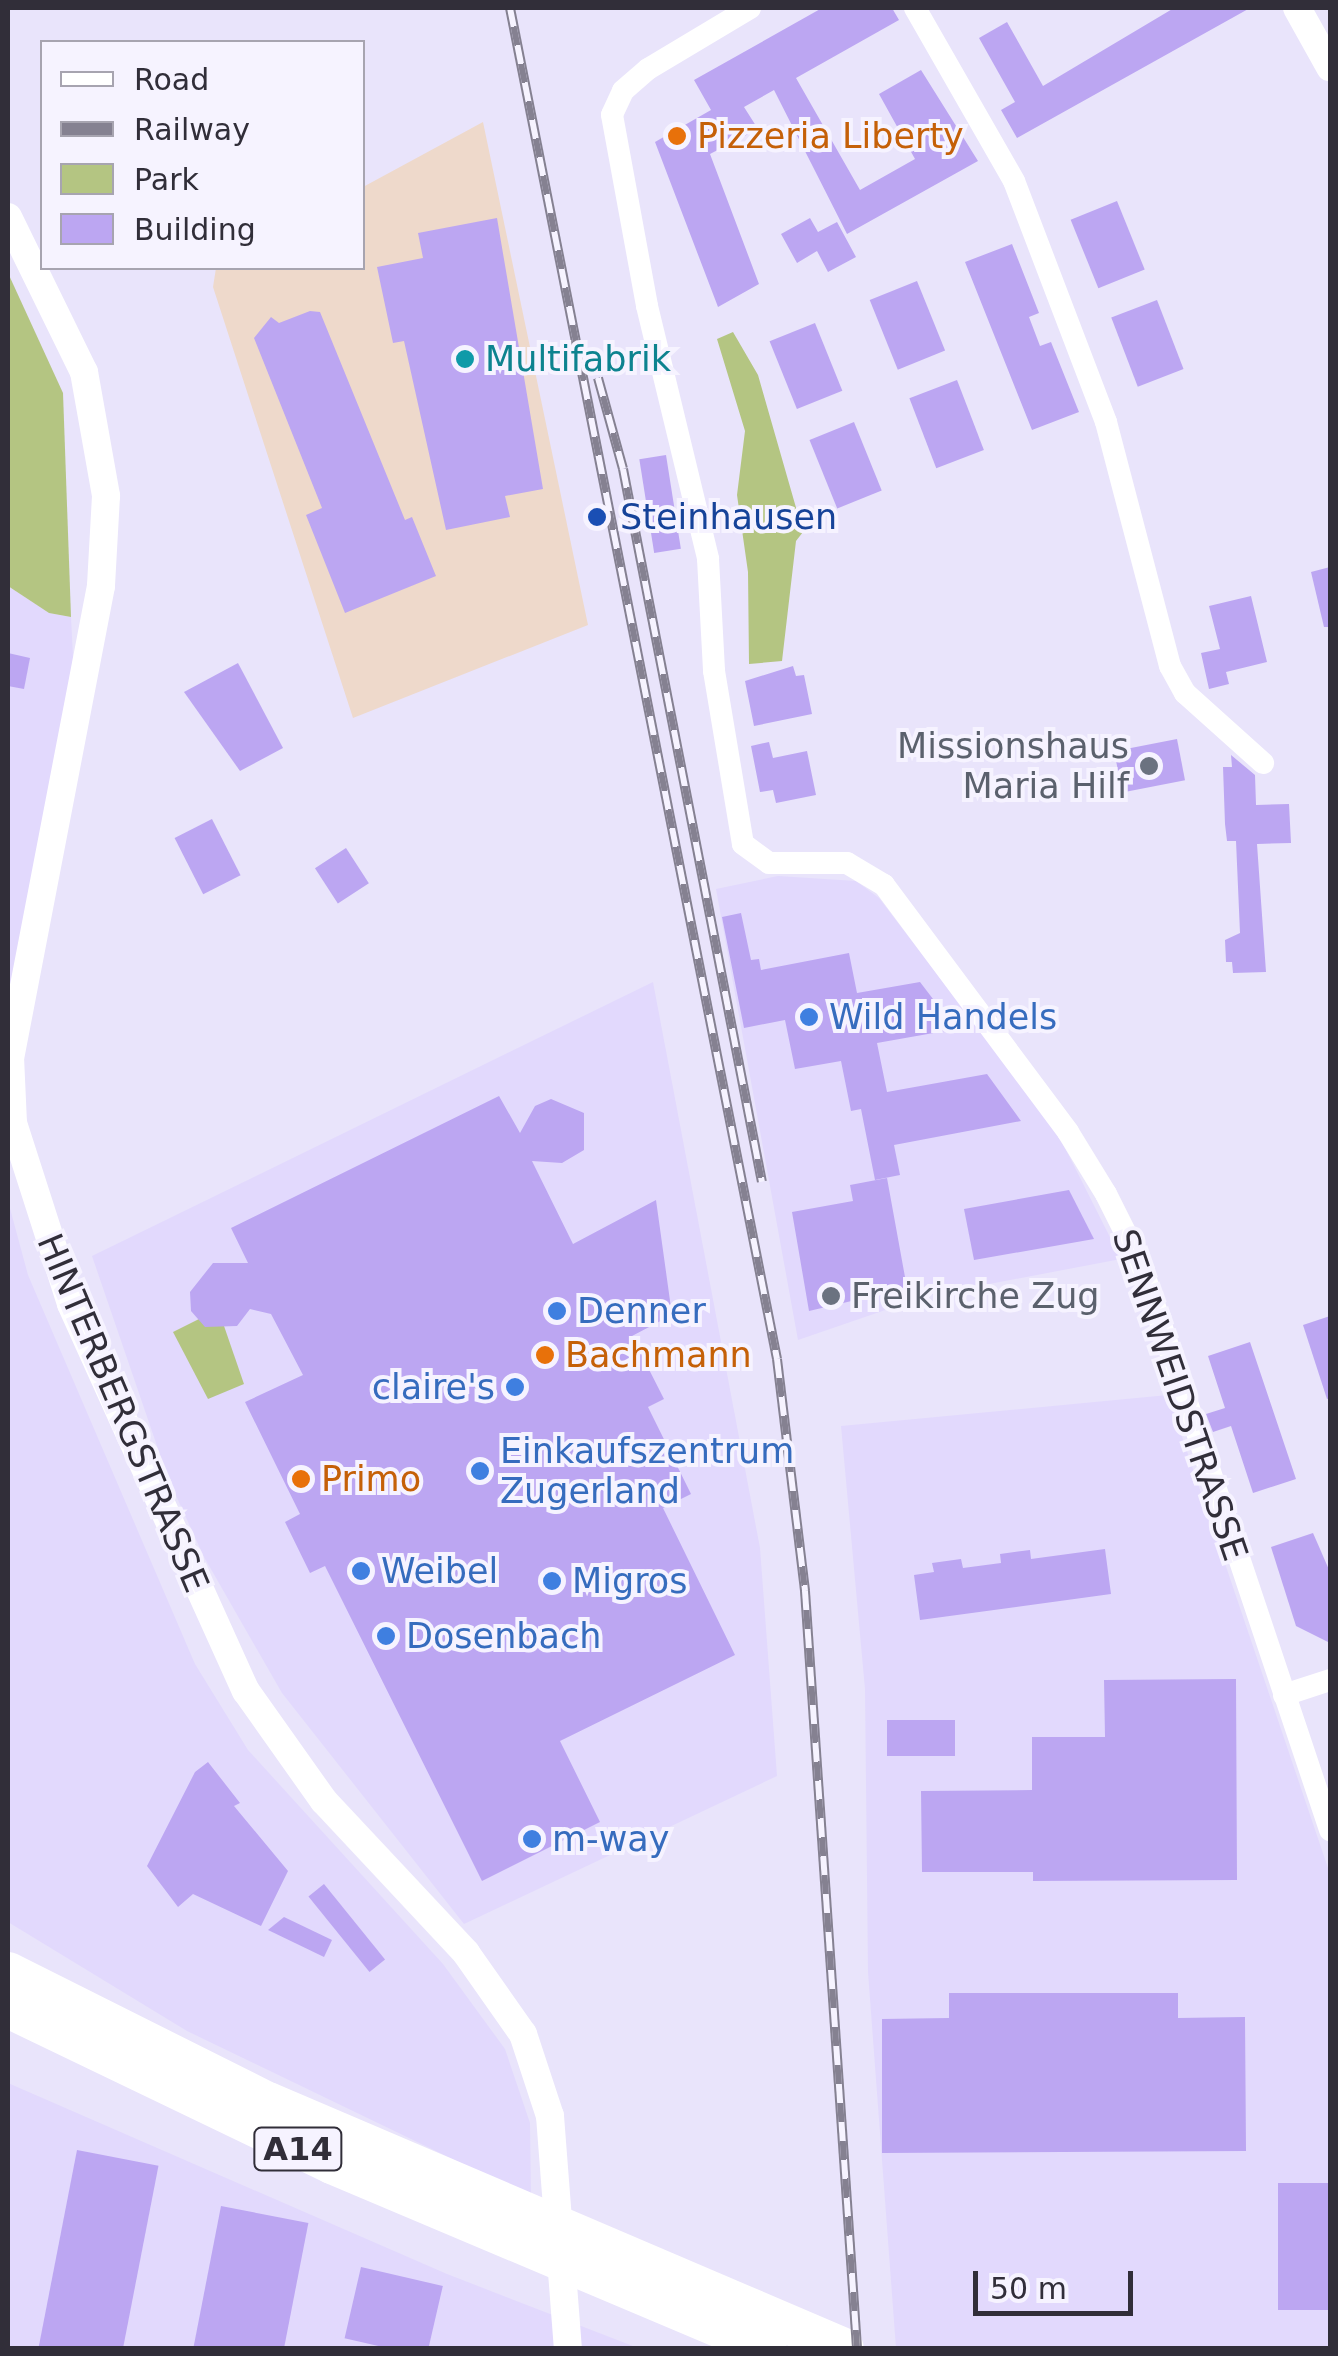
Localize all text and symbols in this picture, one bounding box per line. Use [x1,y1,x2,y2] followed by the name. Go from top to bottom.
[40,40,365,270] legend
[134,62,209,97] text: Road
[134,112,250,147] text: Railway
[697,115,964,157] place label: Pizzeria Liberty
[666,125,688,147] marker: Pizzeria Liberty
[134,162,199,197] text: Park
[134,212,256,247] text: Building
[485,338,671,380] place label: Multifabrik
[454,348,476,370] marker: Multifabrik
[620,496,837,538] place label: Steinhausen
[584,504,610,530] marker: Steinhausen
[897,725,1129,807] place label: Missionshaus Maria Hilf
[1138,755,1160,777] marker: Missionshaus Maria Hilf
[829,996,1057,1038] place label: Wild Handels
[798,1006,820,1028] marker: Wild Handels
[1104,1224,1256,1566] street label: SENNWEIDSTRASSE
[28,1228,218,1598] street label: HINTERBERGSTRASSE
[851,1275,1100,1317] place label: Freikirche Zug
[820,1285,842,1307] marker: Freikirche Zug
[577,1290,706,1332] place label: Denner
[546,1300,568,1322] marker: Denner
[565,1334,752,1376] place label: Bachmann
[534,1344,556,1366] marker: Bachmann
[372,1366,495,1408] place label: claire's
[504,1376,526,1398] marker: claire's
[500,1430,794,1512] place label: Einkaufszentrum Zugerland
[321,1458,421,1500] place label: Primo
[469,1460,491,1482] marker: Einkaufszentrum Zugerland
[290,1468,312,1490] marker: Primo
[381,1550,498,1592] place label: Weibel
[350,1560,372,1582] marker: Weibel
[572,1560,687,1602] place label: Migros
[541,1570,563,1592] marker: Migros
[406,1615,601,1657] place label: Dosenbach
[375,1625,397,1647] marker: Dosenbach
[552,1818,670,1860] place label: m-way
[521,1828,543,1850] marker: m-way
[253,2122,343,2176] road number: A14
[978,2251,1138,2313] scale bar
[990,2271,1067,2306] text: 50 m

